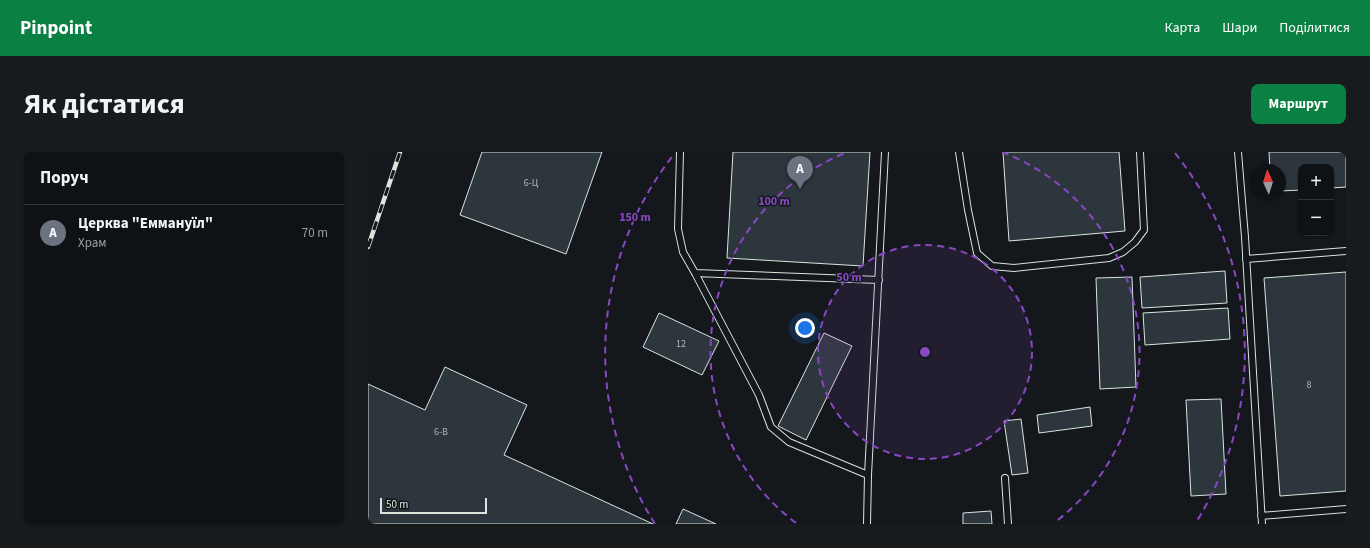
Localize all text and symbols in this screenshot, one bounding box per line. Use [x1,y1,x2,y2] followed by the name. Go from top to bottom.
[20,15,92,42] text: Pinpoint
[1164,18,1200,38] text: Карта
[1222,18,1257,38] text: Шари
[1279,18,1350,38] text: Поділитися
[24,84,185,124] text: Як дістатися
[1251,84,1346,124] button: Маршрут
[787,156,813,189] pin: A
[1250,164,1286,200] north arrow
[1298,164,1334,236] map controls
[1298,164,1334,200] button: +
[40,166,89,190] text: Поруч
[524,176,539,190] house number: 6-Ц
[758,193,790,210] text: 100 m
[1298,200,1334,236] button: −
[619,209,651,226] text: 150 m
[78,213,213,234] text: Церква "Еммануїл"
[49,224,57,242] text: A
[302,224,328,242] text: 70 m
[78,234,107,252] text: Храм
[836,269,862,286] text: 50 m
[795,318,815,338] your location
[676,337,686,351] house number: 12
[918,345,932,359] centre of rings
[1307,378,1312,392] house number: 8
[434,425,448,439] house number: 6-В
[380,496,487,515] scale bar
[386,497,408,512] text: 50 m

